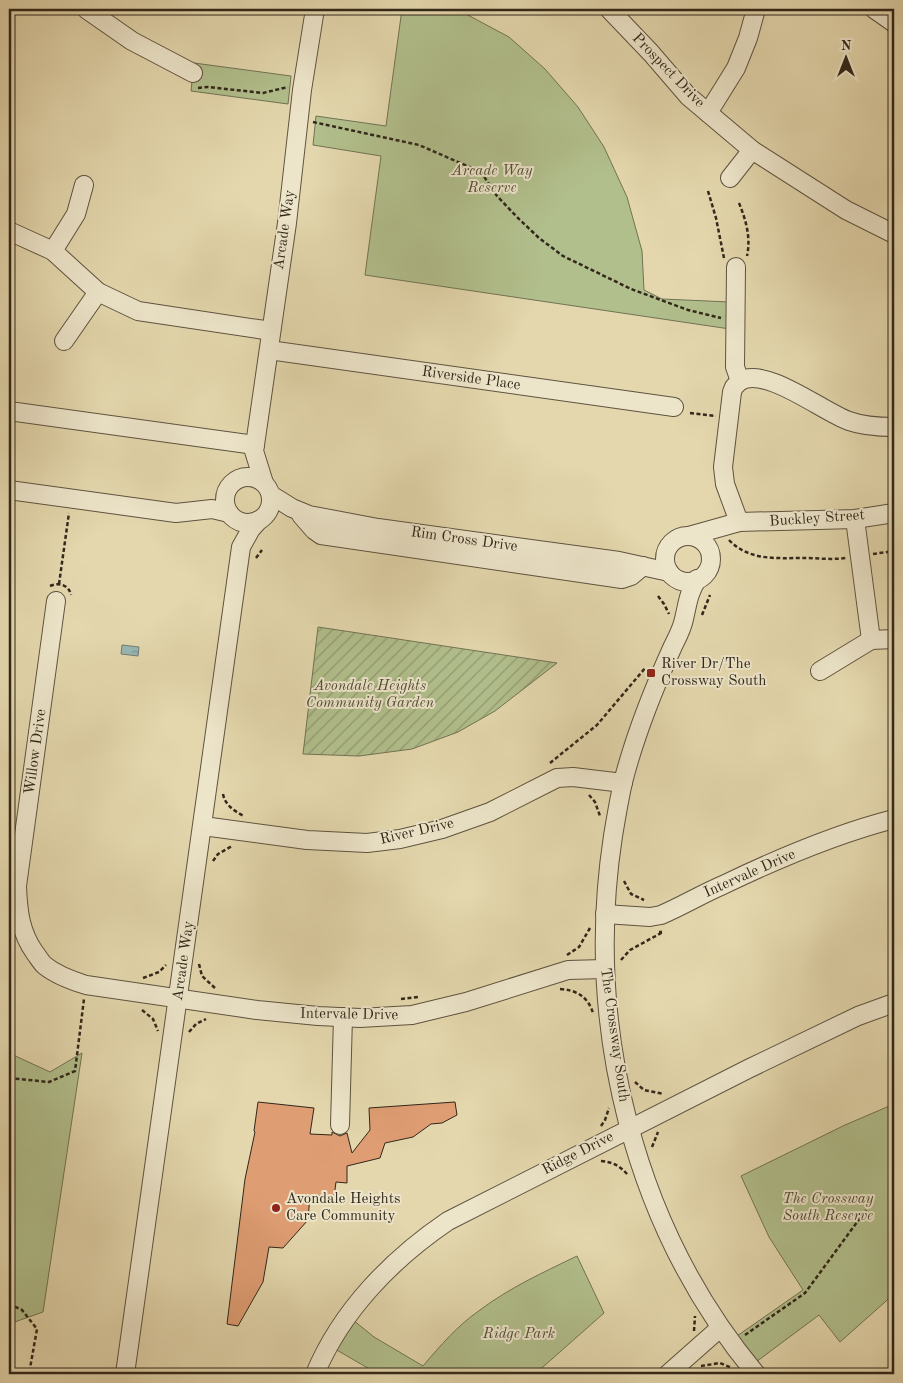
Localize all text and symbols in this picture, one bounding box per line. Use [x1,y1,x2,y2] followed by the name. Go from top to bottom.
[629,31,707,111] street label: Prospect Drive
[820,32,870,82] north arrow
[841,39,852,53] text: N
[451,164,533,196] park label: Arcade Way Reserve
[272,189,298,271] street label: Arcade Way
[421,365,521,393] street label: Riverside Place
[769,508,865,530] street label: Buckley Street
[410,525,519,555] street label: Rim Cross Drive
[661,657,766,689] place label: River Dr/The Crossway South
[645,667,657,679] marker: River Dr/The Crossway South
[306,679,435,711] park label: Avondale Heights Community Garden
[23,708,49,796] street label: Willow Drive
[379,816,455,848] street label: River Drive
[702,847,798,901] street label: Intervale Drive
[171,920,197,1002] street label: Arcade Way
[597,967,631,1103] street label: The Crossway South
[300,1007,398,1023] street label: Intervale Drive
[540,1130,616,1178] street label: Ridge Drive
[286,1192,400,1224] place label: Avondale Heights Care Community
[783,1192,874,1224] park label: The Crossway South Reserve
[270,1202,282,1214] marker: Avondale Heights Care Community
[482,1327,555,1342] park label: Ridge Park

